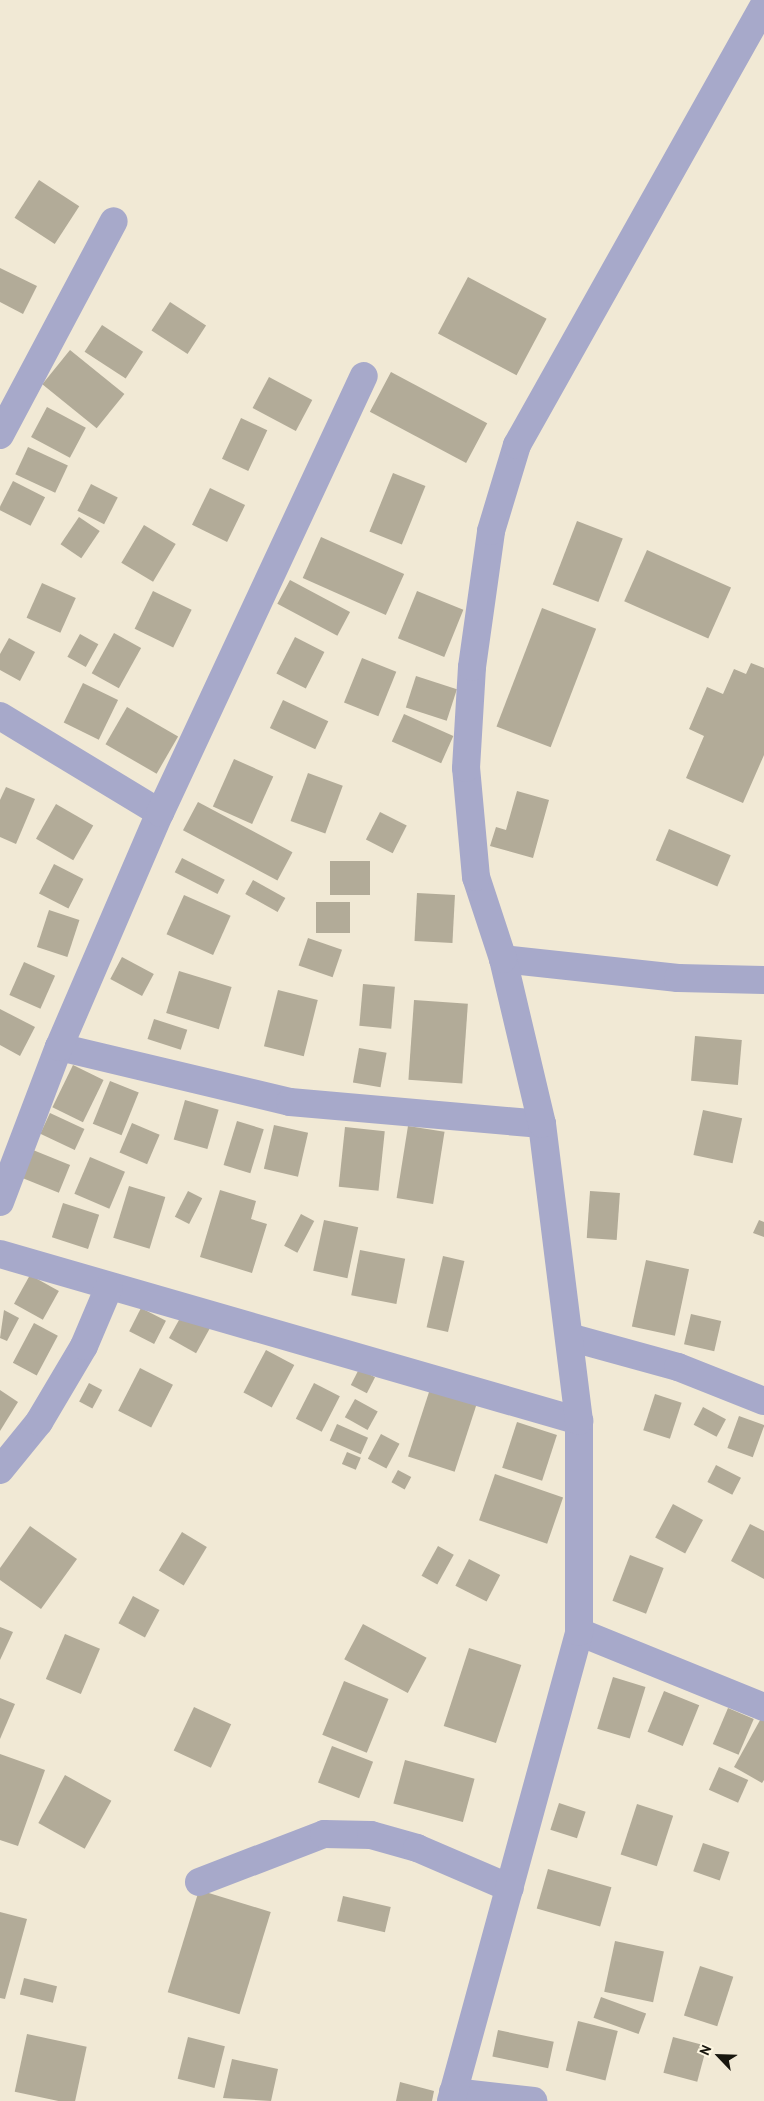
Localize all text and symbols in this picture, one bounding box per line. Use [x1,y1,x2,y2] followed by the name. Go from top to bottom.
[694,2031,744,2081] north arrow
[695,2042,715,2058] text: N

